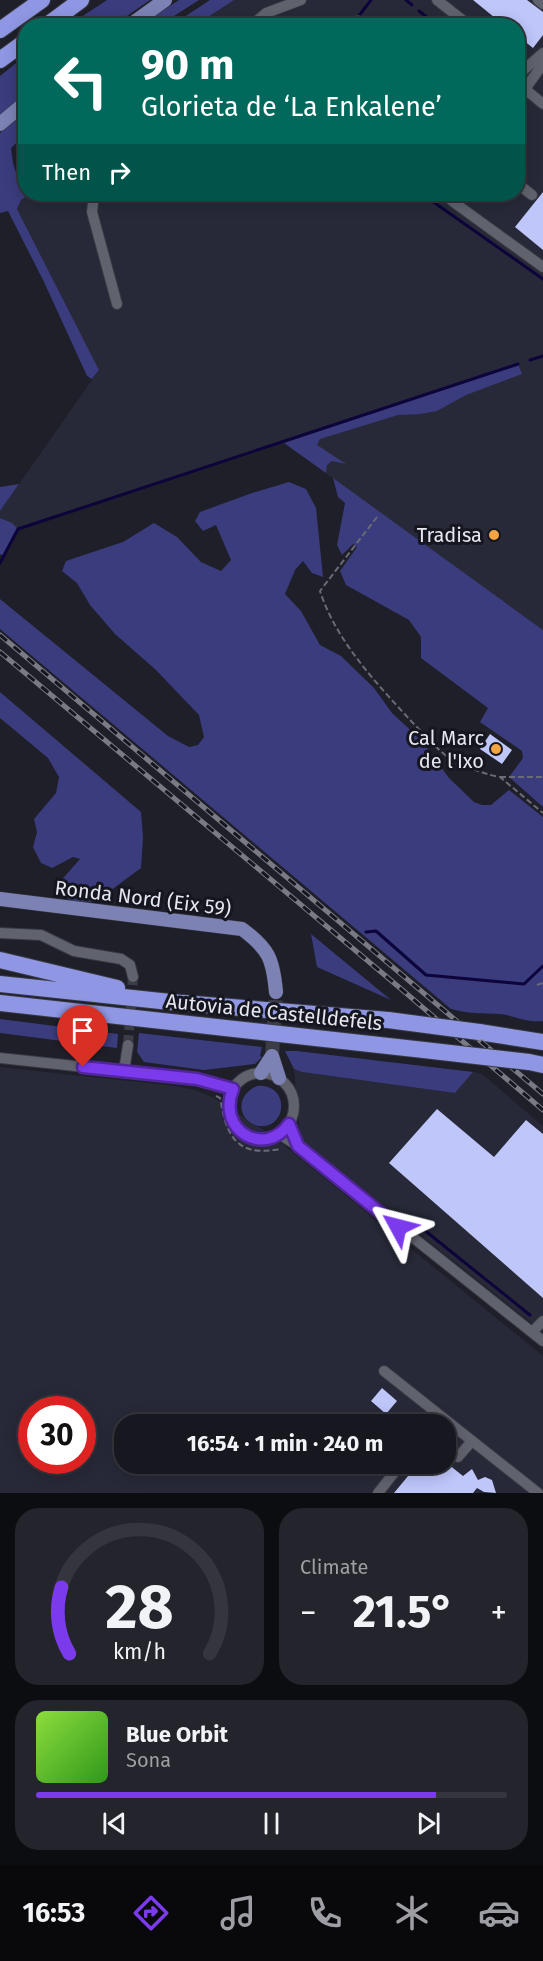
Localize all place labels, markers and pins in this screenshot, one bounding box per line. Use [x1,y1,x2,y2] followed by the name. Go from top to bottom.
[417,523,482,547] place label: Tradisa
[487,528,501,542] marker: Tradisa
[408,726,484,773] place label: Cal Marc de l'Ixo
[489,742,503,756] marker: Cal Marc de l'Ixo
[57,1005,108,1067] pin

